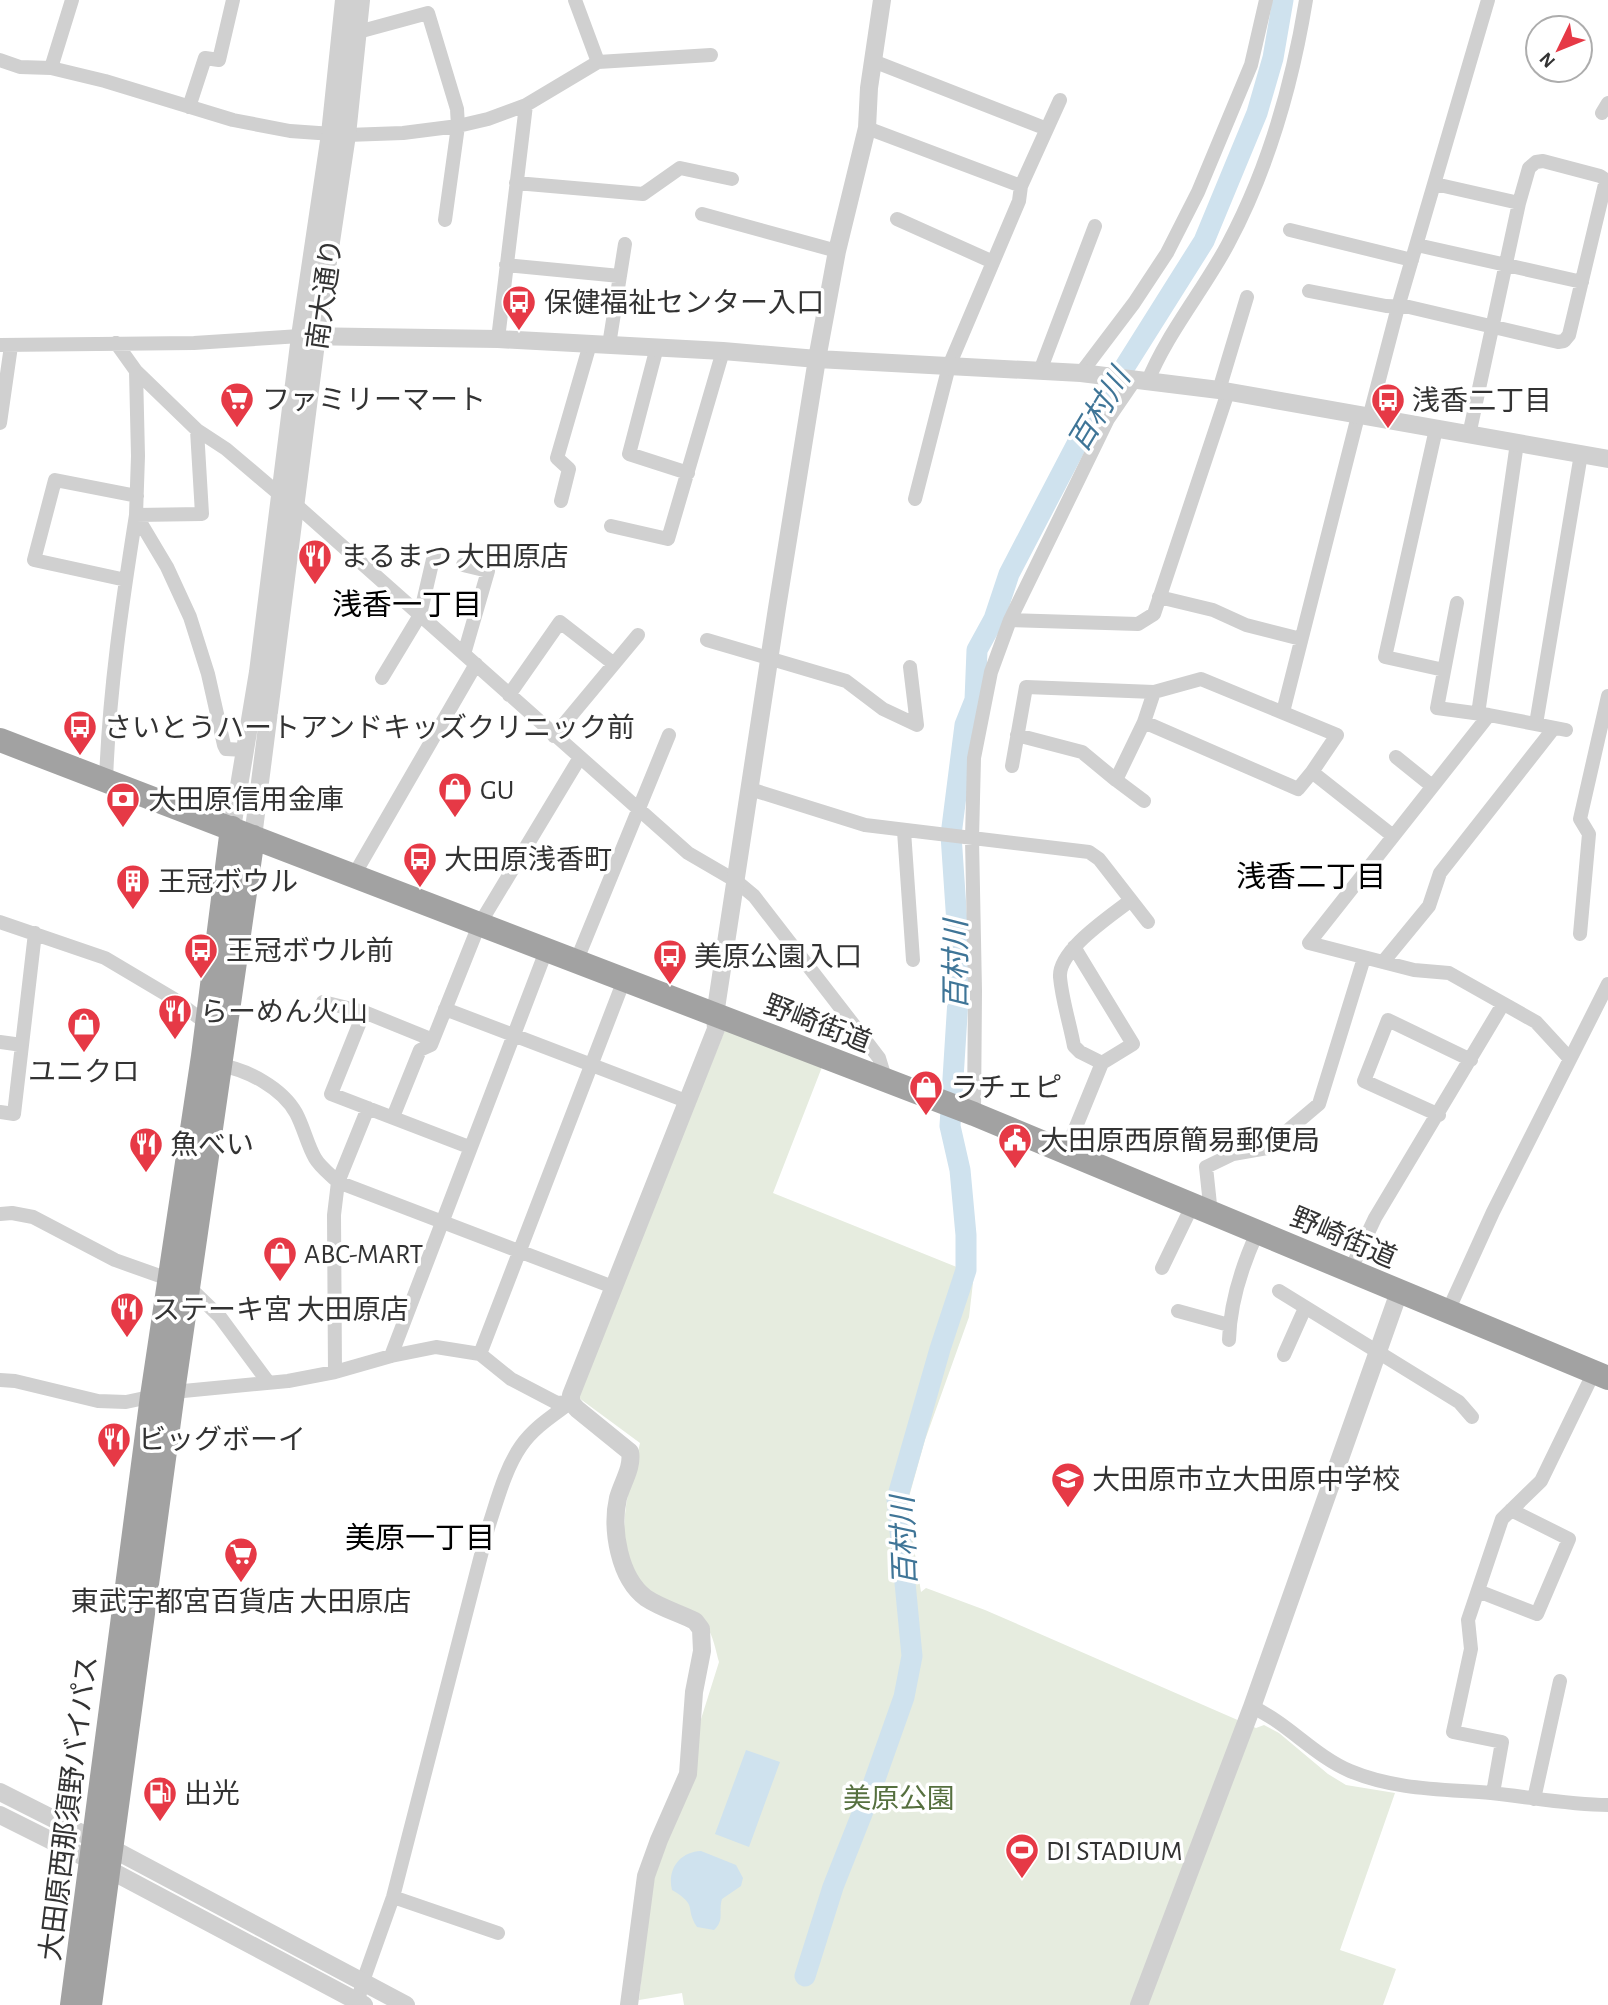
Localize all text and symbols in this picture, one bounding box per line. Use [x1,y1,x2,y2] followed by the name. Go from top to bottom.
[1524,14,1594,84] north arrow
[1536,48,1559,71] text: N
[302,237,348,352] street label: 南大通り
[500,283,538,332] bus stop icon: 保健福祉センター入口
[544,288,824,318] place label: 保健福祉センター入口
[1062,361,1137,457] water label: 百村川
[218,380,256,429] supermarket icon: ファミリーマート
[1369,381,1407,430] bus stop icon: 浅香二丁目
[1412,386,1552,416] place label: 浅香二丁目
[262,387,486,415] place label: ファミリーマート
[296,537,334,586] restaurant icon: まるまつ 大田原店
[340,542,569,572] place label: まるまつ 大田原店
[332,589,482,621] district label: 浅香一丁目
[61,708,99,757] bus stop icon: さいとうハートアンドキッズクリニック前
[104,713,635,743] place label: さいとうハートアンドキッズクリニック前
[436,770,474,819] shop icon: GU
[480,777,514,805] place label: GU
[104,780,142,829] bank icon: 大田原信用金庫
[148,785,344,815] place label: 大田原信用金庫
[401,840,439,889] bus stop icon: 大田原浅香町
[444,845,612,875] place label: 大田原浅香町
[1236,861,1386,893] district label: 浅香二丁目
[114,862,152,911] building icon: 王冠ボウル
[158,867,298,897] place label: 王冠ボウル
[940,917,972,1010] water label: 百村川
[182,931,220,980] bus stop icon: 王冠ボウル前
[226,936,394,966] place label: 王冠ボウル前
[651,937,689,986] bus stop icon: 美原公園入口
[694,942,862,972] place label: 美原公園入口
[760,990,875,1058] street label: 野崎街道
[156,992,194,1041] restaurant icon: らーめん火山
[200,997,368,1027] place label: らーめん火山
[65,1005,103,1054] shop icon: ユニクロ
[28,1058,140,1087] place label: ユニクロ
[907,1068,945,1117] shop icon: ラチェピ
[950,1074,1062,1103] place label: ラチェピ
[996,1121,1034,1170] public building icon: 大田原西原簡易郵便局
[127,1125,165,1174] restaurant icon: 魚べい
[1040,1126,1320,1156] place label: 大田原西原簡易郵便局
[170,1130,254,1160] place label: 魚べい
[1286,1202,1401,1274] street label: 野崎街道
[261,1234,299,1283] shop icon: ABC-MART
[304,1241,423,1269] place label: ABC-MART
[108,1290,146,1339] restaurant icon: ステーキ宮 大田原店
[152,1295,409,1325] place label: ステーキ宮 大田原店
[95,1420,133,1469] restaurant icon: ビッグボーイ
[138,1425,306,1455] place label: ビッグボーイ
[1049,1460,1087,1509] school or university icon: 大田原市立大田原中学校
[1092,1465,1400,1495] place label: 大田原市立大田原中学校
[886,1492,922,1587] water label: 百村川
[345,1522,495,1554] district label: 美原一丁目
[222,1535,260,1584] supermarket icon: 東武宇都宮百貨店 大田原店
[71,1587,411,1617] place label: 東武宇都宮百貨店 大田原店
[35,1654,103,1963] street label: 大田原西那須野バイパス
[141,1774,179,1823] fuel station icon: 出光
[184,1779,240,1809] place label: 出光
[843,1784,955,1814] park label: 美原公園
[1003,1831,1041,1880] sports icon: DI STADIUM
[1046,1838,1183,1866] place label: DI STADIUM

